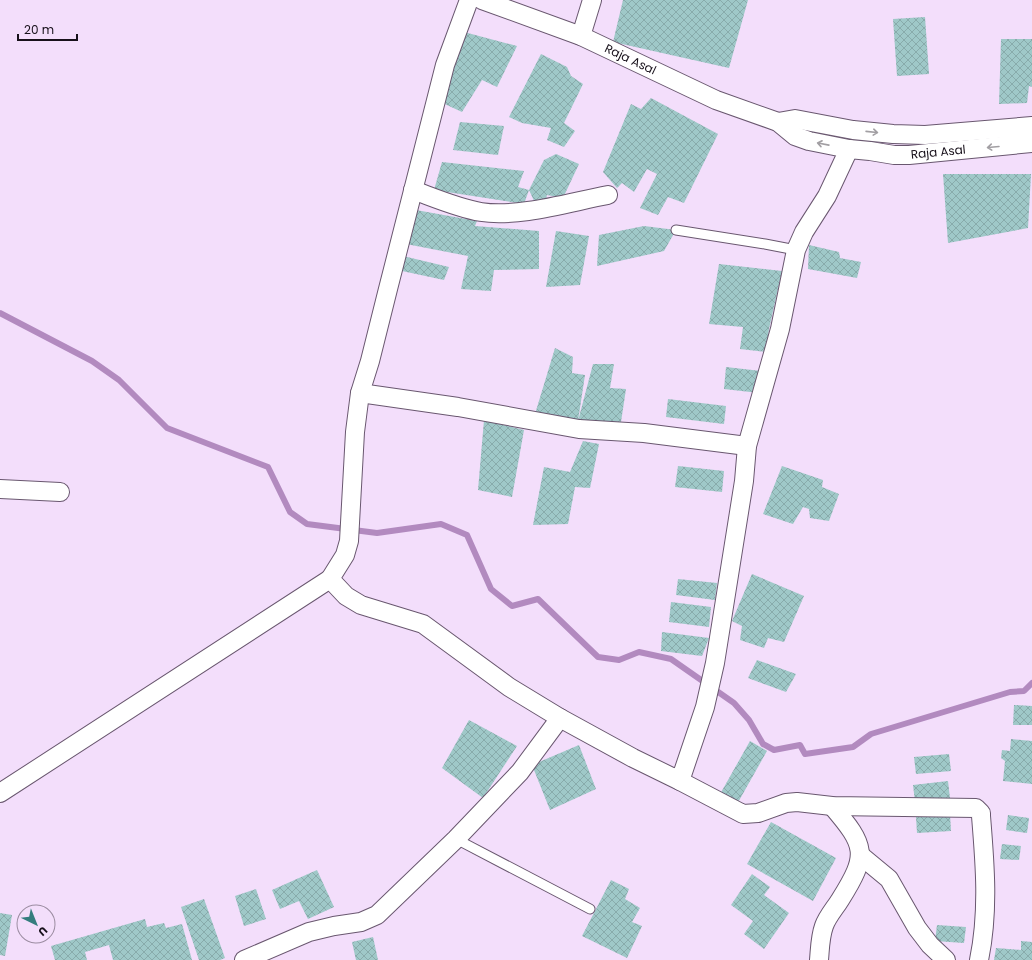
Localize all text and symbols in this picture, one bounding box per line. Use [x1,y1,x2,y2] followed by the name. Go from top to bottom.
[18,16,77,42] scale bar
[24,21,54,38] text: 20 m
[602,39,659,78] street label: Raja Asal
[865,128,878,136] one-way arrow
[816,139,829,147] one-way arrow
[910,141,967,163] street label: Raja Asal
[987,143,1000,150] one-way arrow
[16,904,56,944] north arrow
[34,923,51,940] text: U

